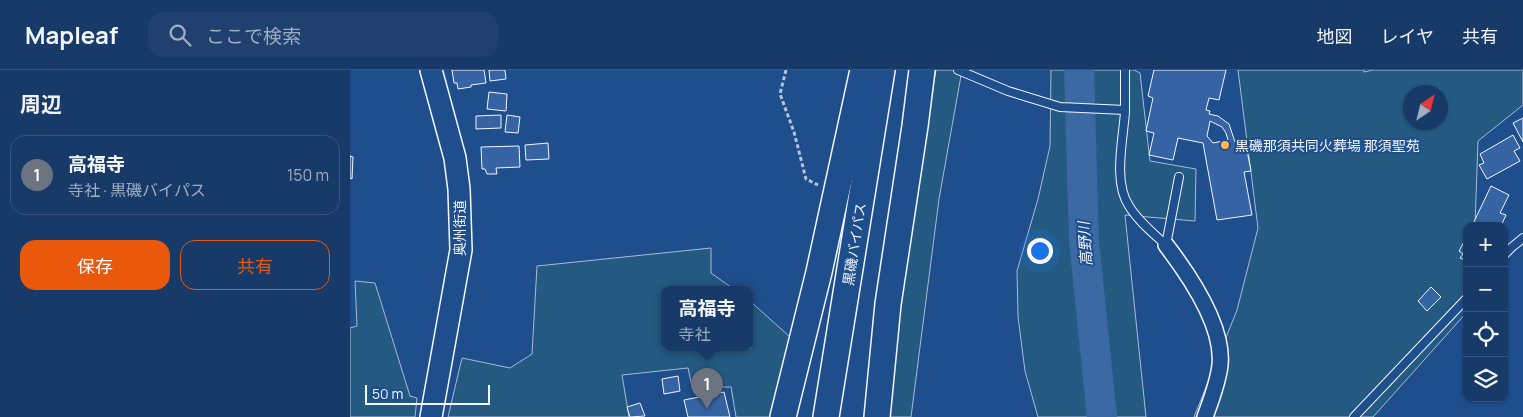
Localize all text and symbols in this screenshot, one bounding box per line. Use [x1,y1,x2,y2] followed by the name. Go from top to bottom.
[148,12,498,57] search box
[25,18,118,51] text: Mapleaf
[166,21,194,49] icon: search
[206,23,301,49] text: ここで検索
[1317,24,1353,48] text: 地図
[1381,24,1434,48] text: レイヤ
[1462,24,1498,48] text: 共有
[1403,85,1448,130] north arrow
[20,90,62,118] text: 周辺
[1235,136,1420,155] place label: 黒磯那須共同火葬場 那須聖苑
[1219,139,1231,151] marker: 黒磯那須共同火葬場 那須聖苑
[68,151,125,177] text: 高福寺
[33,164,41,186] text: 1
[287,164,329,186] text: 150 m
[68,179,206,201] text: 寺社 · 黒磯バイパス
[450,200,469,256] street label: 奥州街道
[838,201,870,287] street label: 黒磯バイパス
[1073,219,1097,267] water label: 高野川
[1463,222,1508,402] map controls
[1463,222,1508,267] button: +
[1027,238,1053,264] your location
[20,240,170,290] button: 保存
[180,240,330,290] button: 共有
[1463,267,1508,312] button: −
[661,286,753,351] popup
[678,295,736,321] text: 高福寺
[1463,312,1508,357] button: locate
[678,323,711,345] text: 寺社
[1463,357,1508,402] button: layers
[691,368,723,409] pin: 1
[365,382,490,405] scale bar
[372,384,403,403] text: 50 m

